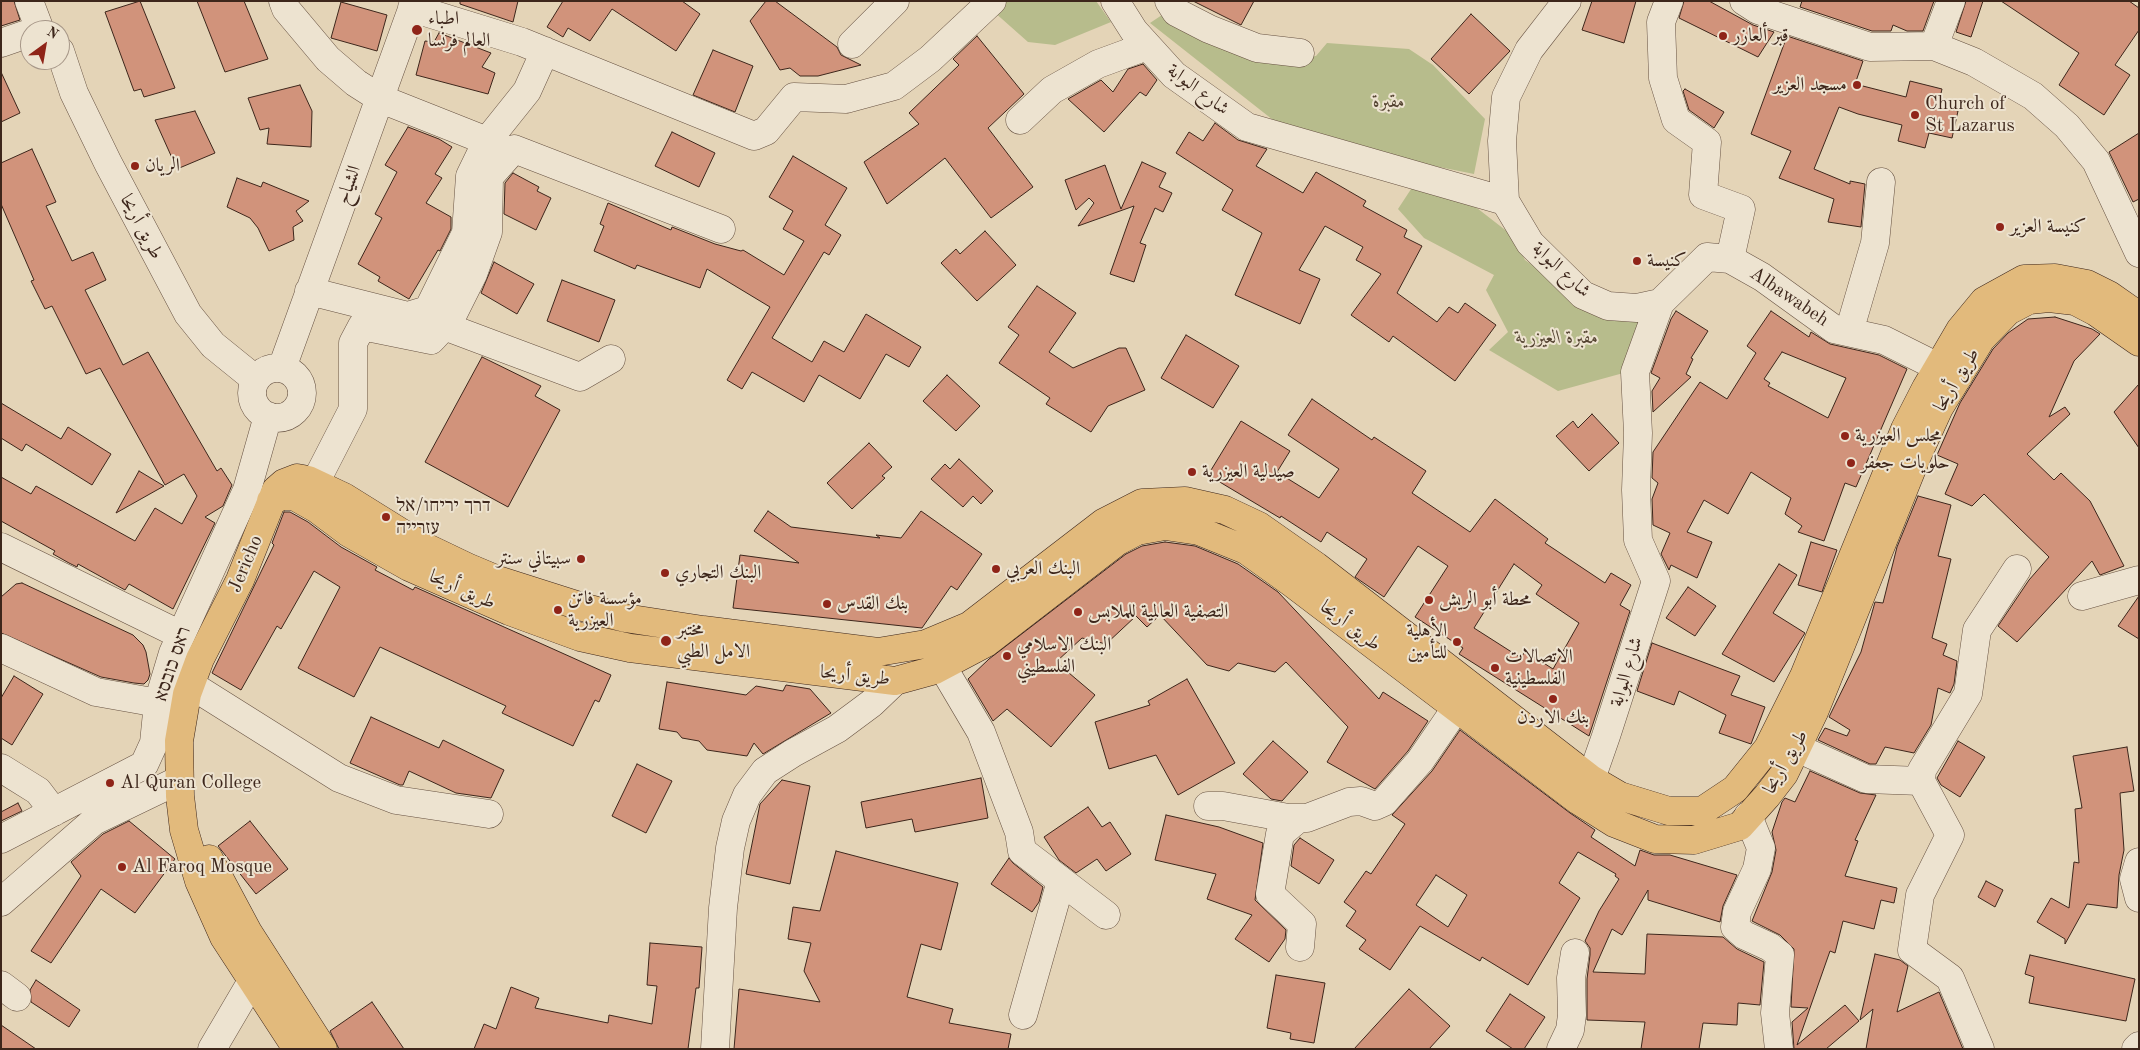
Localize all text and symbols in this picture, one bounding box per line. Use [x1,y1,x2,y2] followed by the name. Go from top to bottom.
[428,8,490,52] place label: اطباء العالم فرنسا
[20,20,70,70] north arrow
[410,23,424,37] marker: اطباء العالم فرنسا
[44,24,61,42] text: N
[1733,25,1789,47] place label: قبر ألعازر
[1717,30,1729,42] marker: قبر ألعازر
[1162,59,1234,121] street label: شارع البوابة
[1773,74,1847,96] place label: مسجد العزير
[1851,79,1863,91] marker: مسجد العزير
[1373,91,1405,113] park label: مقبرة
[1925,93,2015,137] place label: Church of St Lazarus
[1909,109,1921,121] marker: Church of St Lazarus
[145,155,180,177] place label: الريان
[129,160,141,172] marker: الريان
[331,162,367,208] street label: الشياح
[114,191,168,263] street label: طريق أريحا
[2010,216,2087,238] place label: كنيسة العزير
[1994,221,2006,233] marker: كنيسة العزير
[1527,237,1595,303] street label: شارع البوابة
[1647,250,1687,272] place label: كنيسة
[1631,255,1643,267] marker: كنيسة
[1745,262,1833,332] street label: Albawabeh
[1516,327,1598,349] park label: مقبرة العيزرية
[1929,344,1985,416] street label: طريق أريحا
[1855,425,1942,447] place label: مجلس العيزرية
[1839,430,1851,442] marker: مجلس العيزرية
[1861,452,1950,474] place label: حلويات جعفر
[1845,457,1857,469] marker: حلويات جعفر
[1202,461,1295,483] place label: صيدلية العيزرية
[1186,466,1198,478] marker: صيدلية العيزرية
[396,495,491,539] place label: דרך יריחו/אל עזרייה
[380,511,392,523] marker: דרך יריחו/אל עזרייה
[224,532,268,596] street label: Jericho
[497,548,571,570] place label: سبيتاني سنتر
[575,553,587,565] marker: سبيتاني سنتر
[1006,558,1080,580] place label: البنك العربي
[675,562,761,584] place label: البنك التجاري
[990,563,1002,575] marker: البنك العربي
[425,565,499,615] street label: طريق أريحا
[659,567,671,579] marker: البنك التجاري
[568,588,642,632] place label: مؤسسة فاتن العيزرية
[1439,589,1531,611] place label: محطة أبو الريش
[837,593,908,615] place label: بنك القدس
[1423,594,1435,606] marker: محطة أبو الريش
[1315,596,1385,656] street label: طريق أريحا
[821,598,833,610] marker: بنك القدس
[1088,601,1228,623] place label: التصفية العالمية للملابس
[552,604,564,616] marker: مؤسسة فاتن العيزرية
[1072,606,1084,618] marker: التصفية العالمية للملابس
[677,619,750,663] place label: مختبر الامل الطبي
[1407,620,1447,664] place label: الأهلية للتأمين
[150,624,196,704] street label: ראס כובסא
[659,634,673,648] marker: مختبر الامل الطبي
[1017,634,1111,678] place label: البنك الاسلامي الفلسطيني
[1606,634,1648,710] street label: شارع البوابة
[1451,636,1463,648] marker: الأهلية للتأمين
[1505,646,1573,690] place label: الاتصالات الفلسطينية
[1001,650,1013,662] marker: البنك الاسلامي الفلسطيني
[819,661,891,691] street label: طريق أريحا
[1489,662,1501,674] marker: الاتصالات الفلسطينية
[1547,693,1559,705] marker: بنك الاردن
[1517,707,1589,729] place label: بنك الاردن
[1759,726,1813,798] street label: طريق أريحا
[120,772,261,794] place label: Al Quran College
[104,777,116,789] marker: Al Quran College
[132,856,272,878] place label: Al Faroq Mosque
[116,861,128,873] marker: Al Faroq Mosque

